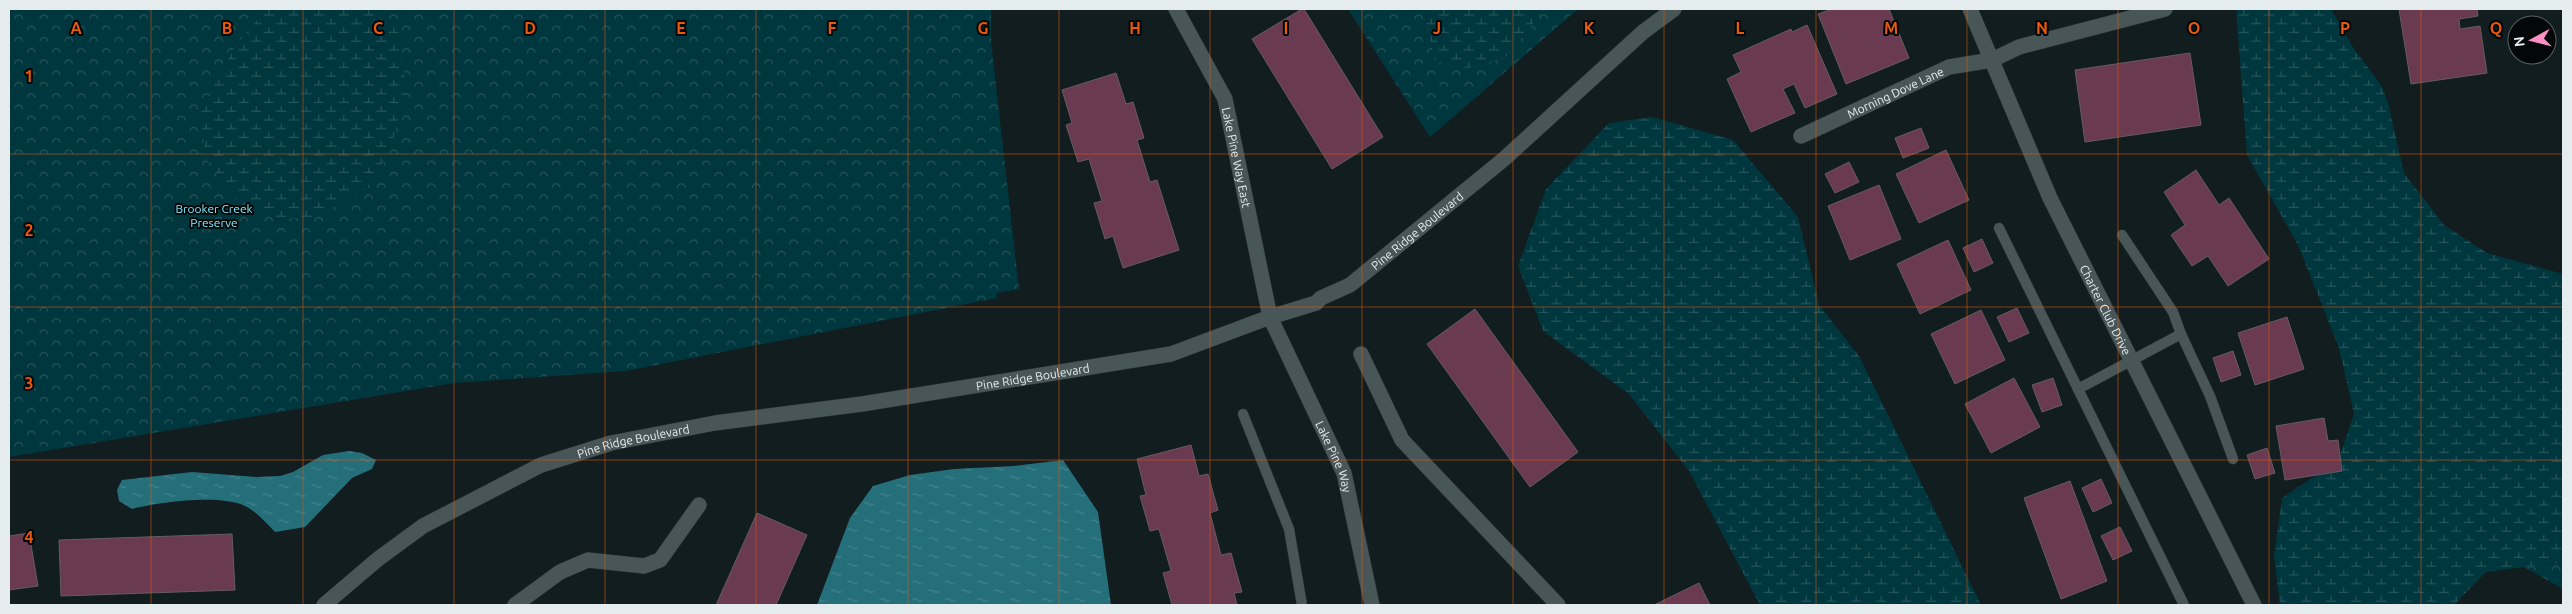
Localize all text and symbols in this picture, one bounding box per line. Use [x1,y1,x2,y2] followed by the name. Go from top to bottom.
[2507,15,2557,65] north arrow
[70,19,82,37] text: A
[222,19,232,37] text: B
[373,19,383,37] text: C
[524,19,536,37] text: D
[676,19,686,37] text: E
[828,19,837,37] text: F
[977,19,989,37] text: G
[1129,19,1141,37] text: H
[1284,19,1288,37] text: I
[1433,19,1441,37] text: J
[1584,19,1595,37] text: K
[1736,19,1745,37] text: L
[1884,19,1898,37] text: M
[2036,19,2048,37] text: N
[2188,19,2200,37] text: O
[2340,19,2350,37] text: P
[2490,19,2502,37] text: Q
[2511,35,2528,48] text: N
[1845,64,1946,120] street label: Morning Dove Lane
[24,67,34,85] text: 1
[1220,106,1254,209] street label: Lake Pine Way East
[1368,189,1465,272] street label: Pine Ridge Boulevard
[175,202,253,229] park label: Brooker Creek Preserve
[24,221,34,239] text: 2
[2078,262,2134,357] street label: Charter Club Drive
[975,361,1090,392] street label: Pine Ridge Boulevard
[24,374,34,392] text: 3
[1314,419,1354,494] street label: Lake Pine Way
[575,422,690,460] street label: Pine Ridge Boulevard
[24,528,34,546] text: 4

